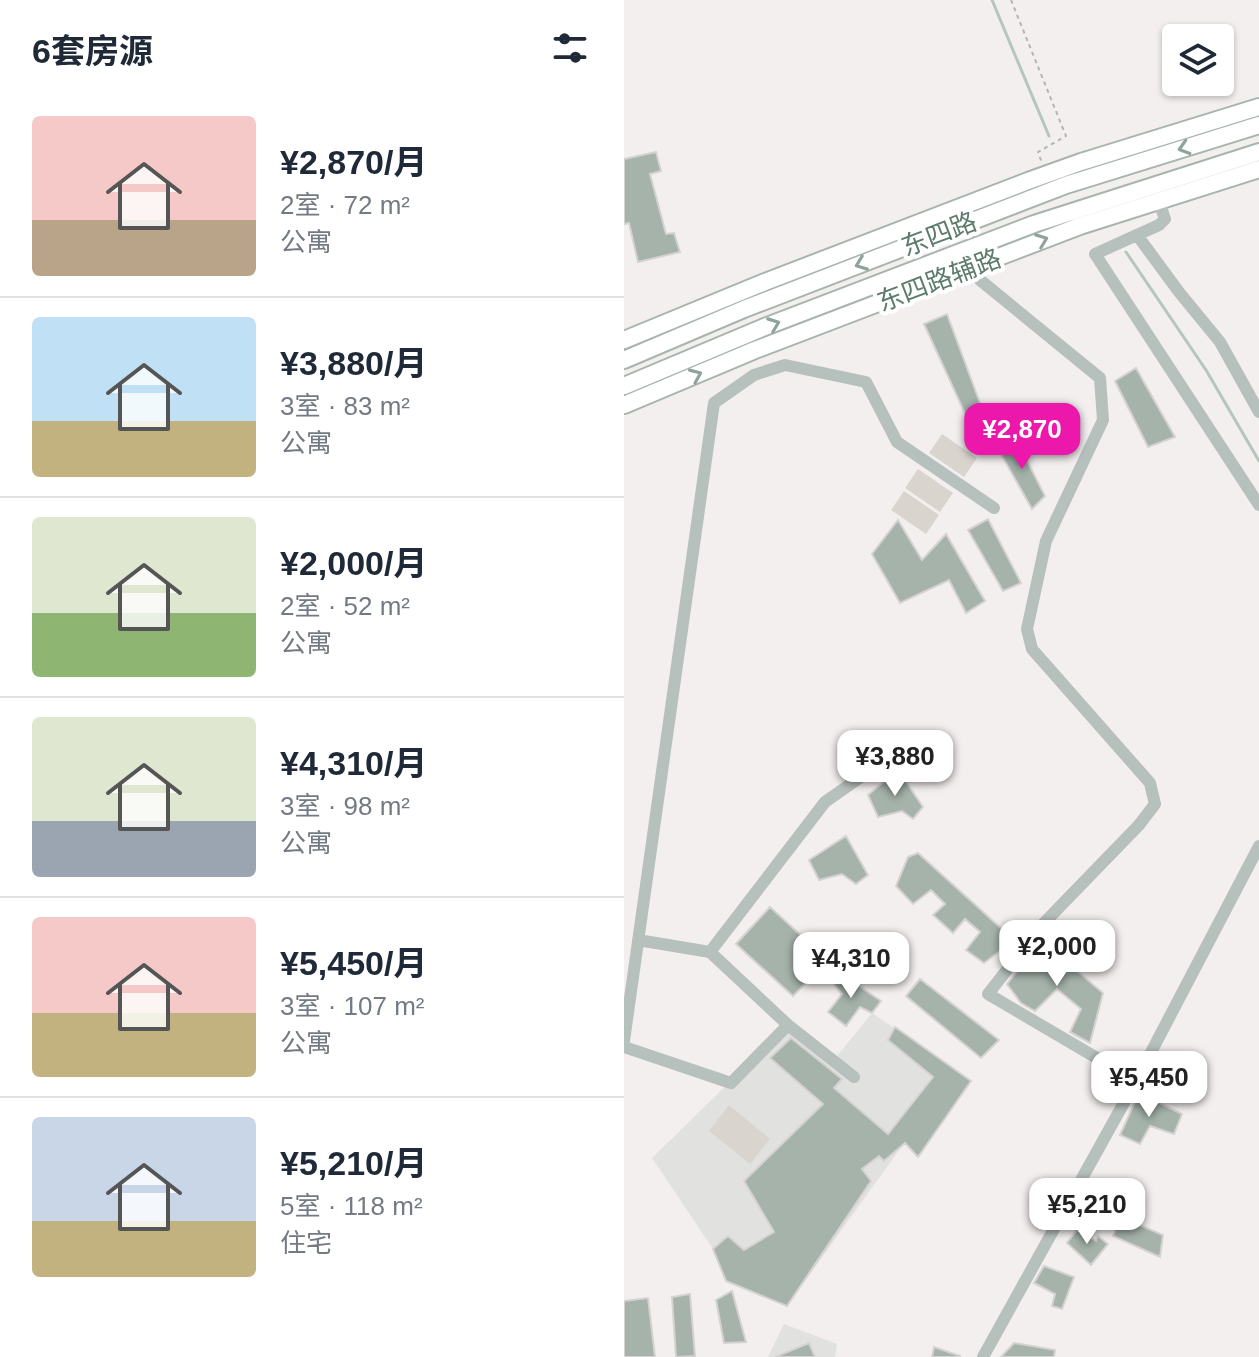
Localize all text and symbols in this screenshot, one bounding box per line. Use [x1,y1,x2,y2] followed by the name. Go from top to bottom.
[1162,24,1234,96] map controls
[1162,24,1234,96] button: layers
[548,26,592,70] icon: filters
[32,32,153,70] text: 6套房源
[1178,139,1192,155] one-way arrow
[280,143,427,181] text: ¥2,870/月
[96,148,192,244] icon: home
[280,190,410,220] text: 2室 · 72 m²
[897,206,981,262] street label: 东四路
[280,227,332,257] text: 公寓
[1035,233,1049,250] one-way arrow
[873,243,1005,317] street label: 东四路辅路
[855,254,869,271] one-way arrow
[766,317,780,334] one-way arrow
[280,344,427,382] text: ¥3,880/月
[96,349,192,445] icon: home
[688,369,702,385] one-way arrow
[280,391,410,421] text: 3室 · 83 m²
[957,403,1087,471] pin: ¥2,870
[982,414,1062,444] text: ¥2,870
[280,428,332,458] text: 公寓
[280,544,427,582] text: ¥2,000/月
[96,549,192,645] icon: home
[280,591,410,621] text: 2室 · 52 m²
[280,628,332,658] text: 公寓
[830,730,960,798] pin: ¥3,880
[855,741,935,771] text: ¥3,880
[280,744,427,782] text: ¥4,310/月
[96,749,192,845] icon: home
[280,791,410,821] text: 3室 · 98 m²
[280,828,332,858] text: 公寓
[992,920,1122,988] pin: ¥2,000
[1017,931,1097,961] text: ¥2,000
[786,932,916,1000] pin: ¥4,310
[811,943,891,973] text: ¥4,310
[280,944,427,982] text: ¥5,450/月
[96,949,192,1045] icon: home
[280,991,425,1021] text: 3室 · 107 m²
[280,1028,332,1058] text: 公寓
[1084,1051,1214,1119] pin: ¥5,450
[1109,1062,1189,1092] text: ¥5,450
[280,1144,427,1182] text: ¥5,210/月
[96,1149,192,1245] icon: home
[1022,1178,1152,1246] pin: ¥5,210
[1047,1189,1127,1219] text: ¥5,210
[280,1191,423,1221] text: 5室 · 118 m²
[280,1228,332,1258] text: 住宅

